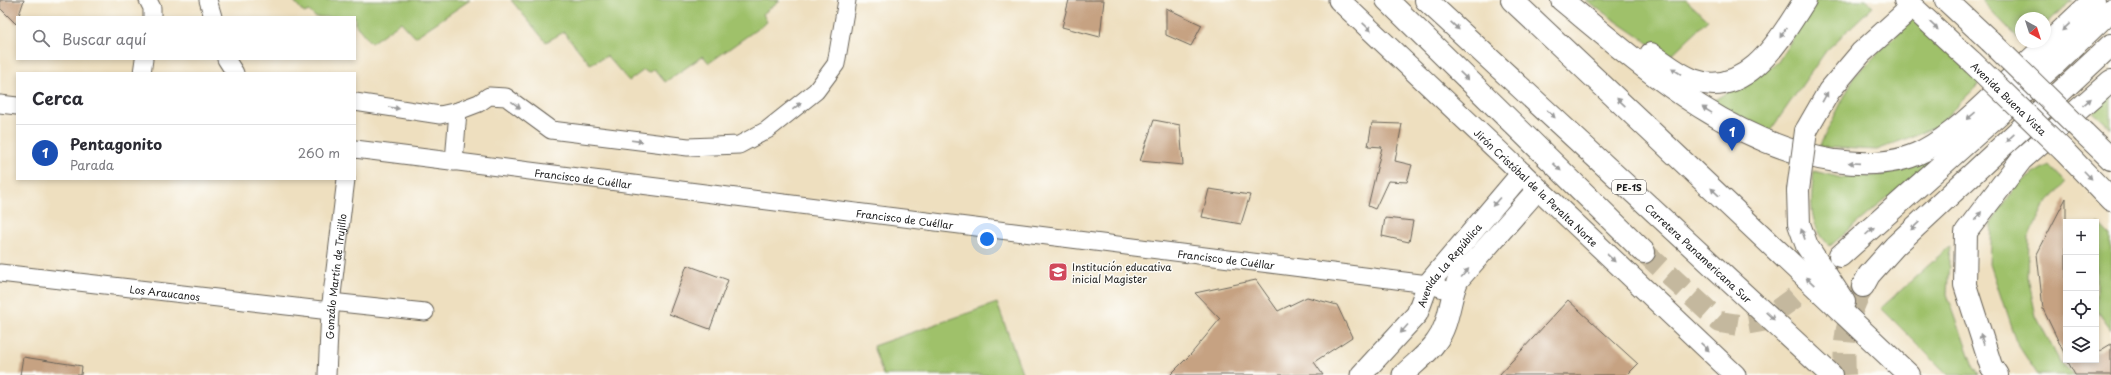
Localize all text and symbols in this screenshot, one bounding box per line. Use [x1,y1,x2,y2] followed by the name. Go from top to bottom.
[2015,12,2051,48] north arrow
[16,16,356,60] search box
[1362,22,1372,32] one-way arrow
[1450,22,1460,31] one-way arrow
[1929,22,1939,31] one-way arrow
[2061,22,2071,32] one-way arrow
[30,27,52,49] icon: search
[62,27,146,50] text: Buscar aquí
[1780,27,1787,39] one-way arrow
[1968,58,2051,139] street label: Avenida Buena Vista
[1671,67,1681,75] one-way arrow
[1459,71,1469,81] one-way arrow
[32,85,83,111] text: Cerca
[1822,91,1829,103] one-way arrow
[1615,98,1626,107] one-way arrow
[2081,98,2092,107] one-way arrow
[511,100,522,109] one-way arrow
[792,101,803,110] one-way arrow
[387,105,400,111] one-way arrow
[1701,107,1713,114] one-way arrow
[1546,110,1556,119] one-way arrow
[1966,111,1976,120] one-way arrow
[1719,118,1745,151] pin: 1
[1471,125,1602,249] street label: Jirón Cristóbal de la Peralta Norte
[70,132,162,155] text: Pentagonito
[2006,133,2015,142] one-way arrow
[631,138,644,144] one-way arrow
[42,143,48,162] text: 1
[298,143,340,162] text: 260 m
[70,155,114,174] text: Parada
[1848,159,1860,166] one-way arrow
[1552,162,1562,172] one-way arrow
[534,164,633,191] street label: Francisco de Cuéllar
[2083,170,2092,180] one-way arrow
[1612,180,1646,194] road number: PE-1S
[1710,187,1720,196] one-way arrow
[1491,197,1500,207] one-way arrow
[1642,200,1756,306] street label: Carretera Panamericana Sur
[855,205,955,232] street label: Francisco de Cuéllar
[1974,211,1982,222] one-way arrow
[321,212,349,340] street label: Gonzálo Martín de Trujillo
[1413,219,1485,309] street label: Avenida La República
[2063,219,2099,363] map controls
[2063,219,2099,255] button: +
[1910,222,1920,231] one-way arrow
[1865,226,1875,235] one-way arrow
[1800,228,1806,240] one-way arrow
[977,229,997,249] your location
[1177,245,1276,272] street label: Francisco de Cuéllar
[1606,253,1616,263] one-way arrow
[2063,255,2099,291] button: −
[1072,259,1172,286] place label: Institución educativa inicial Magister
[1047,261,1069,283] school or university icon: Institución educativa inicial Magister
[1460,267,1469,278] one-way arrow
[1805,277,1814,286] one-way arrow
[129,280,201,304] street label: Los Araucanos
[2063,291,2099,327] button: locate
[1765,312,1775,321] one-way arrow
[1400,324,1409,334] one-way arrow
[2063,327,2099,363] button: layers
[1979,333,1985,345] one-way arrow
[1701,342,1710,351] one-way arrow

